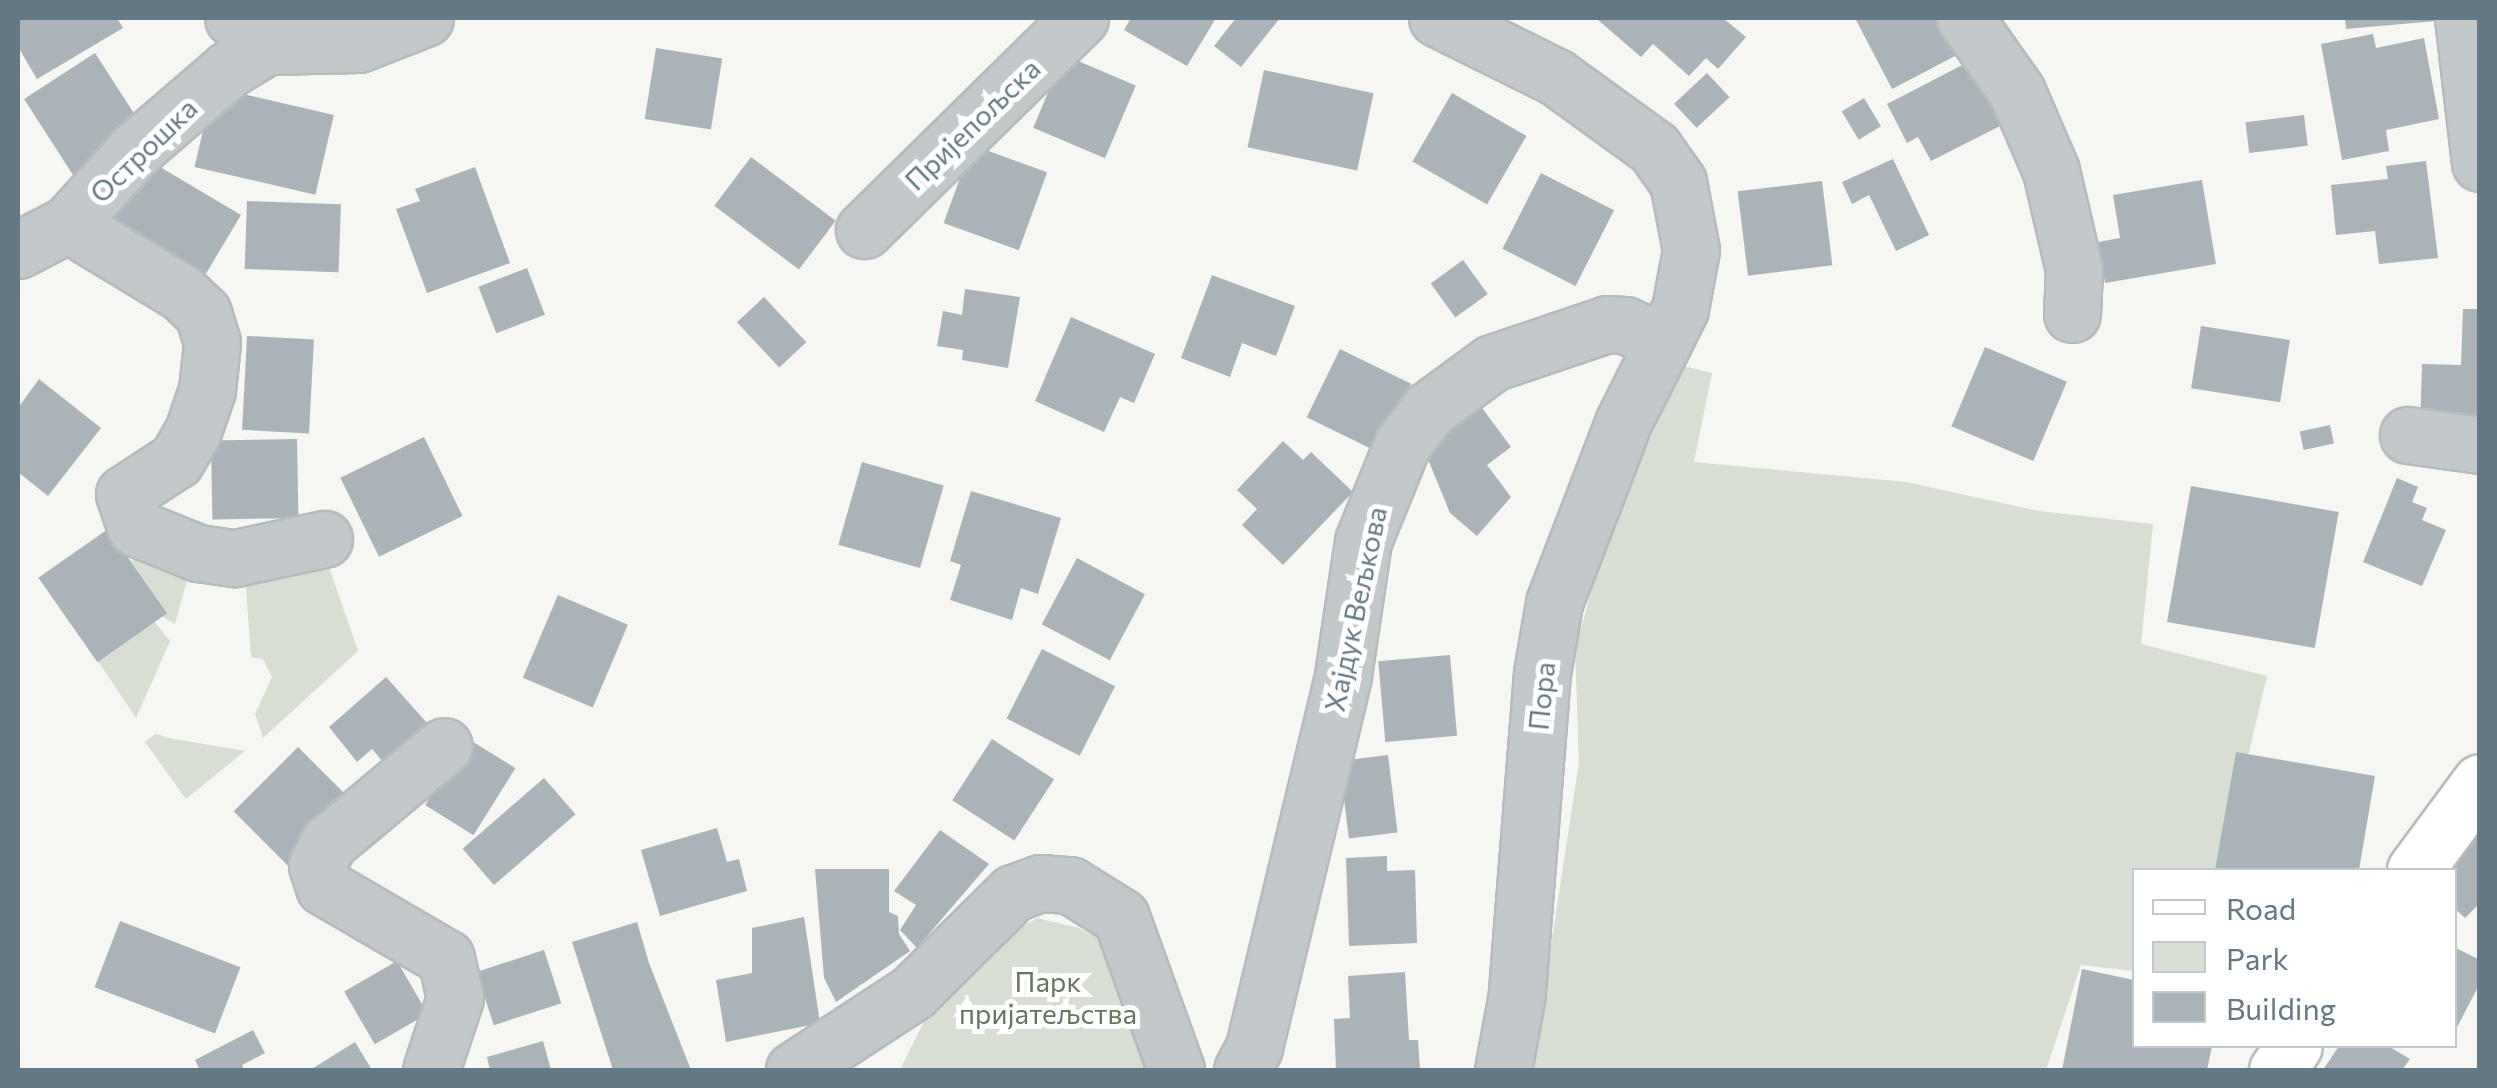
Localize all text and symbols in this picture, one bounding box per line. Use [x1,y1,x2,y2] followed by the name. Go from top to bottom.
[898,51,1046,197] street label: Пријепољска
[83,91,203,209] street label: Острошка
[1317,503,1393,715] street label: Хајдук Вељкова
[1521,660,1561,732] street label: Пора
[2132,868,2457,1048] legend
[2226,889,2296,926] text: Road
[2226,939,2289,976] text: Park
[959,964,1137,1030] park label: Парк пријатељства
[2226,989,2336,1026] text: Building

